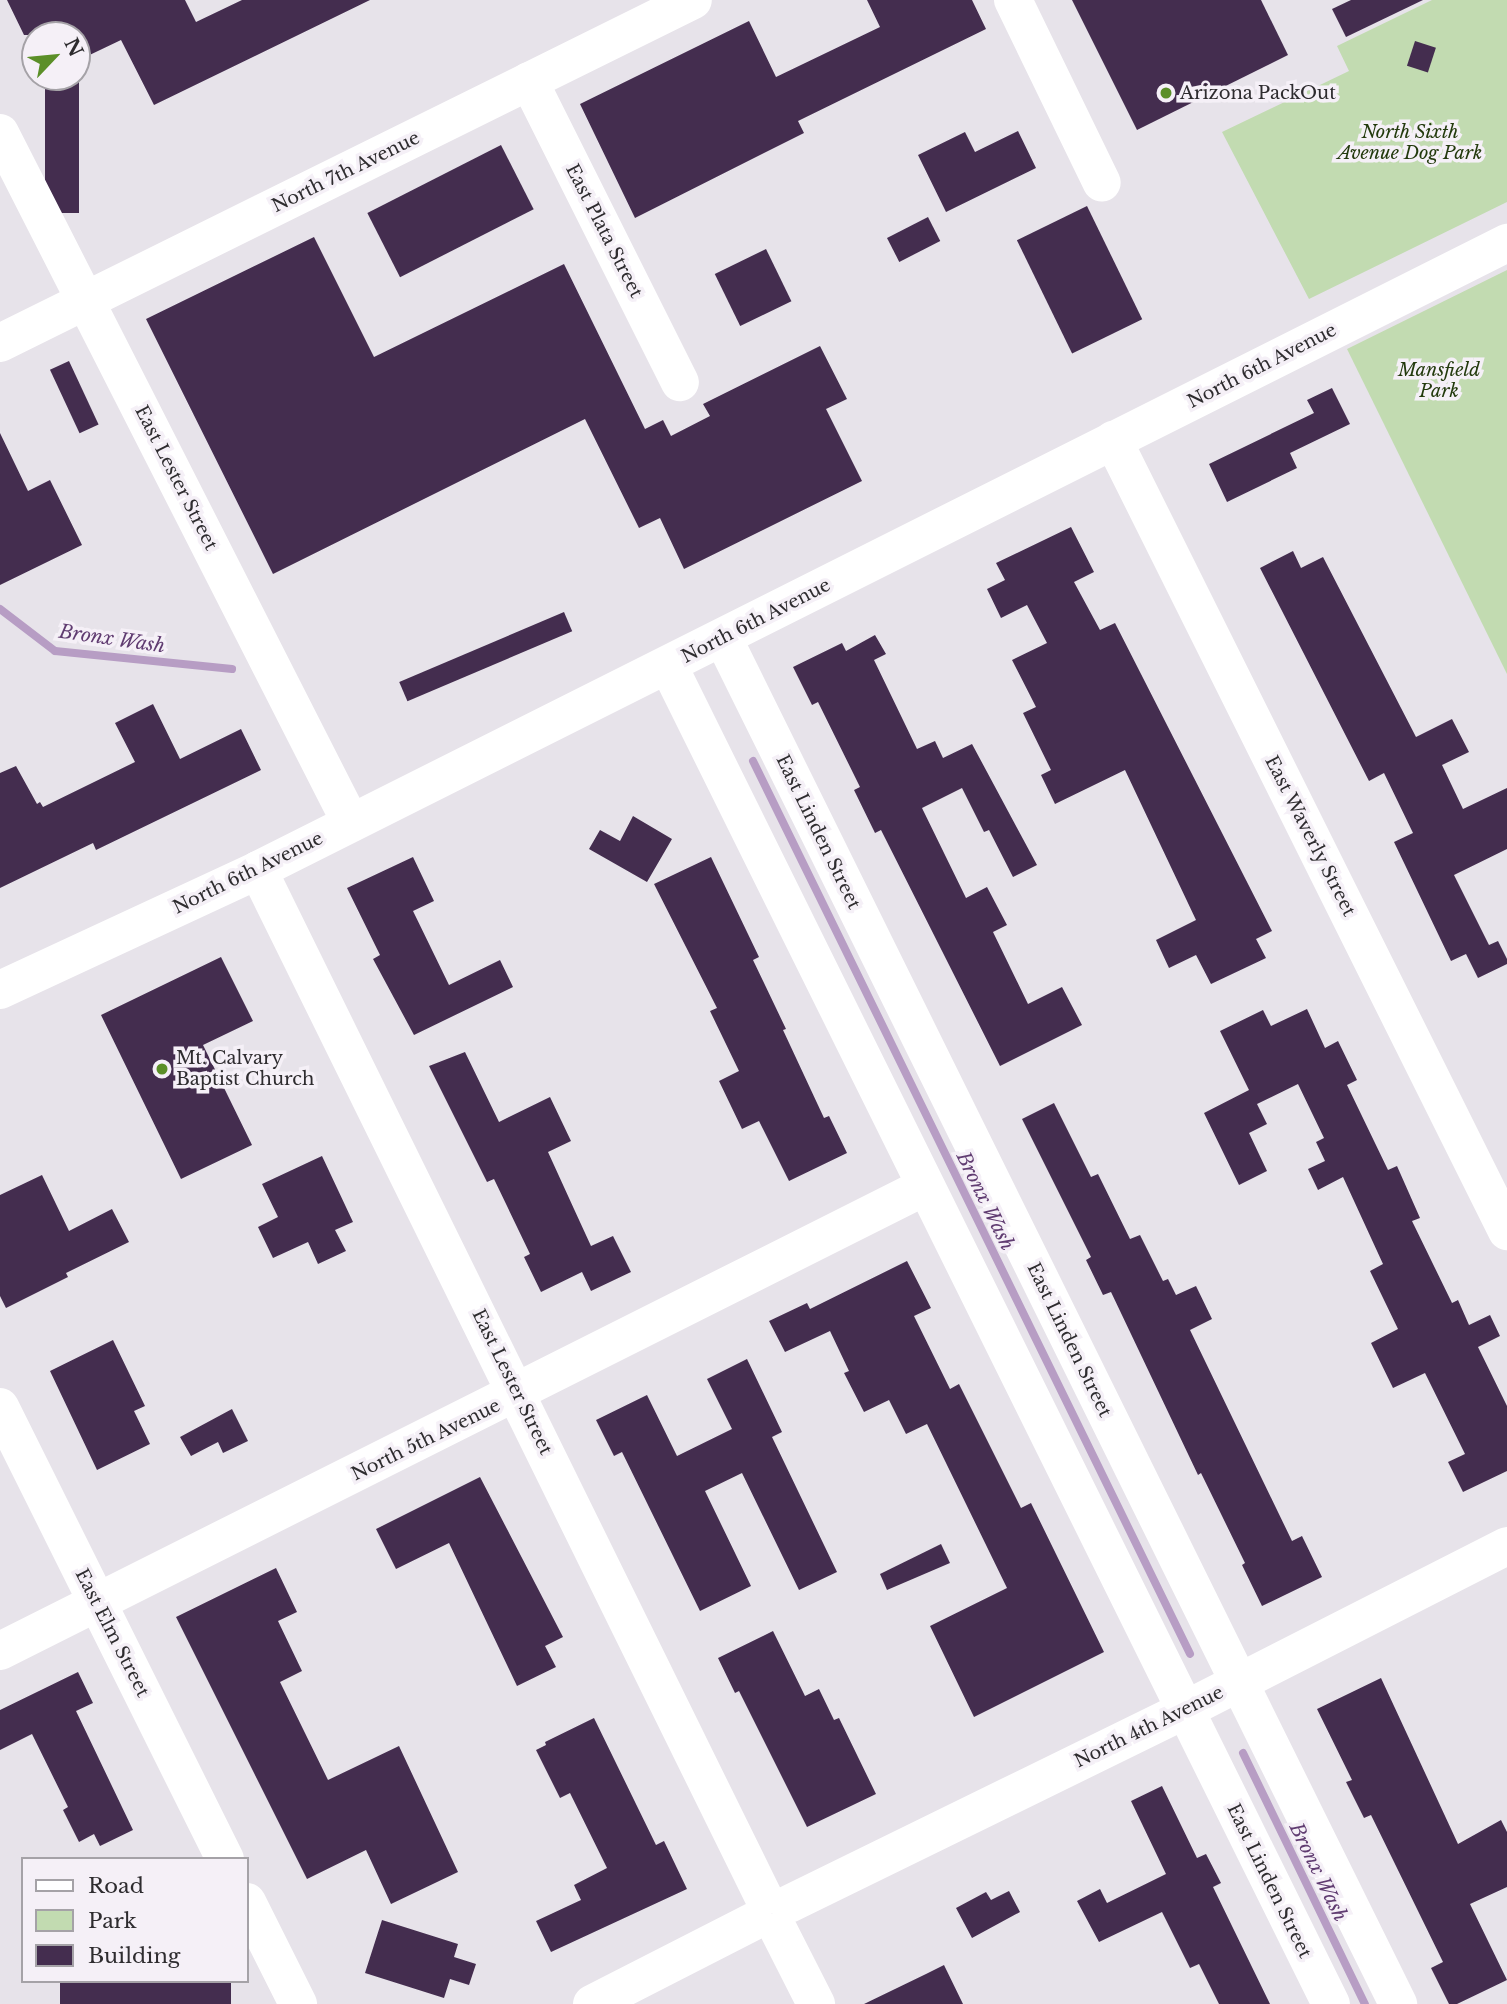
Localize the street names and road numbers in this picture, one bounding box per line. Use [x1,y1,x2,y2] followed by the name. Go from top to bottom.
[268,127,424,217] street label: North 7th Avenue
[561,160,647,302] street label: East Plata Street
[1184,319,1340,413] street label: North 6th Avenue
[130,402,222,554] street label: East Lester Street
[678,574,834,668] street label: North 6th Avenue
[771,751,865,913] street label: East Linden Street
[1260,752,1360,920] street label: East Waverly Street
[169,827,327,919] street label: North 6th Avenue
[1022,1259,1116,1421] street label: East Linden Street
[467,1305,557,1459] street label: East Lester Street
[348,1394,504,1486] street label: North 5th Avenue
[70,1565,154,1701] street label: East Elm Street
[1071,1681,1227,1773] street label: North 4th Avenue
[1222,1800,1316,1962] street label: East Linden Street

